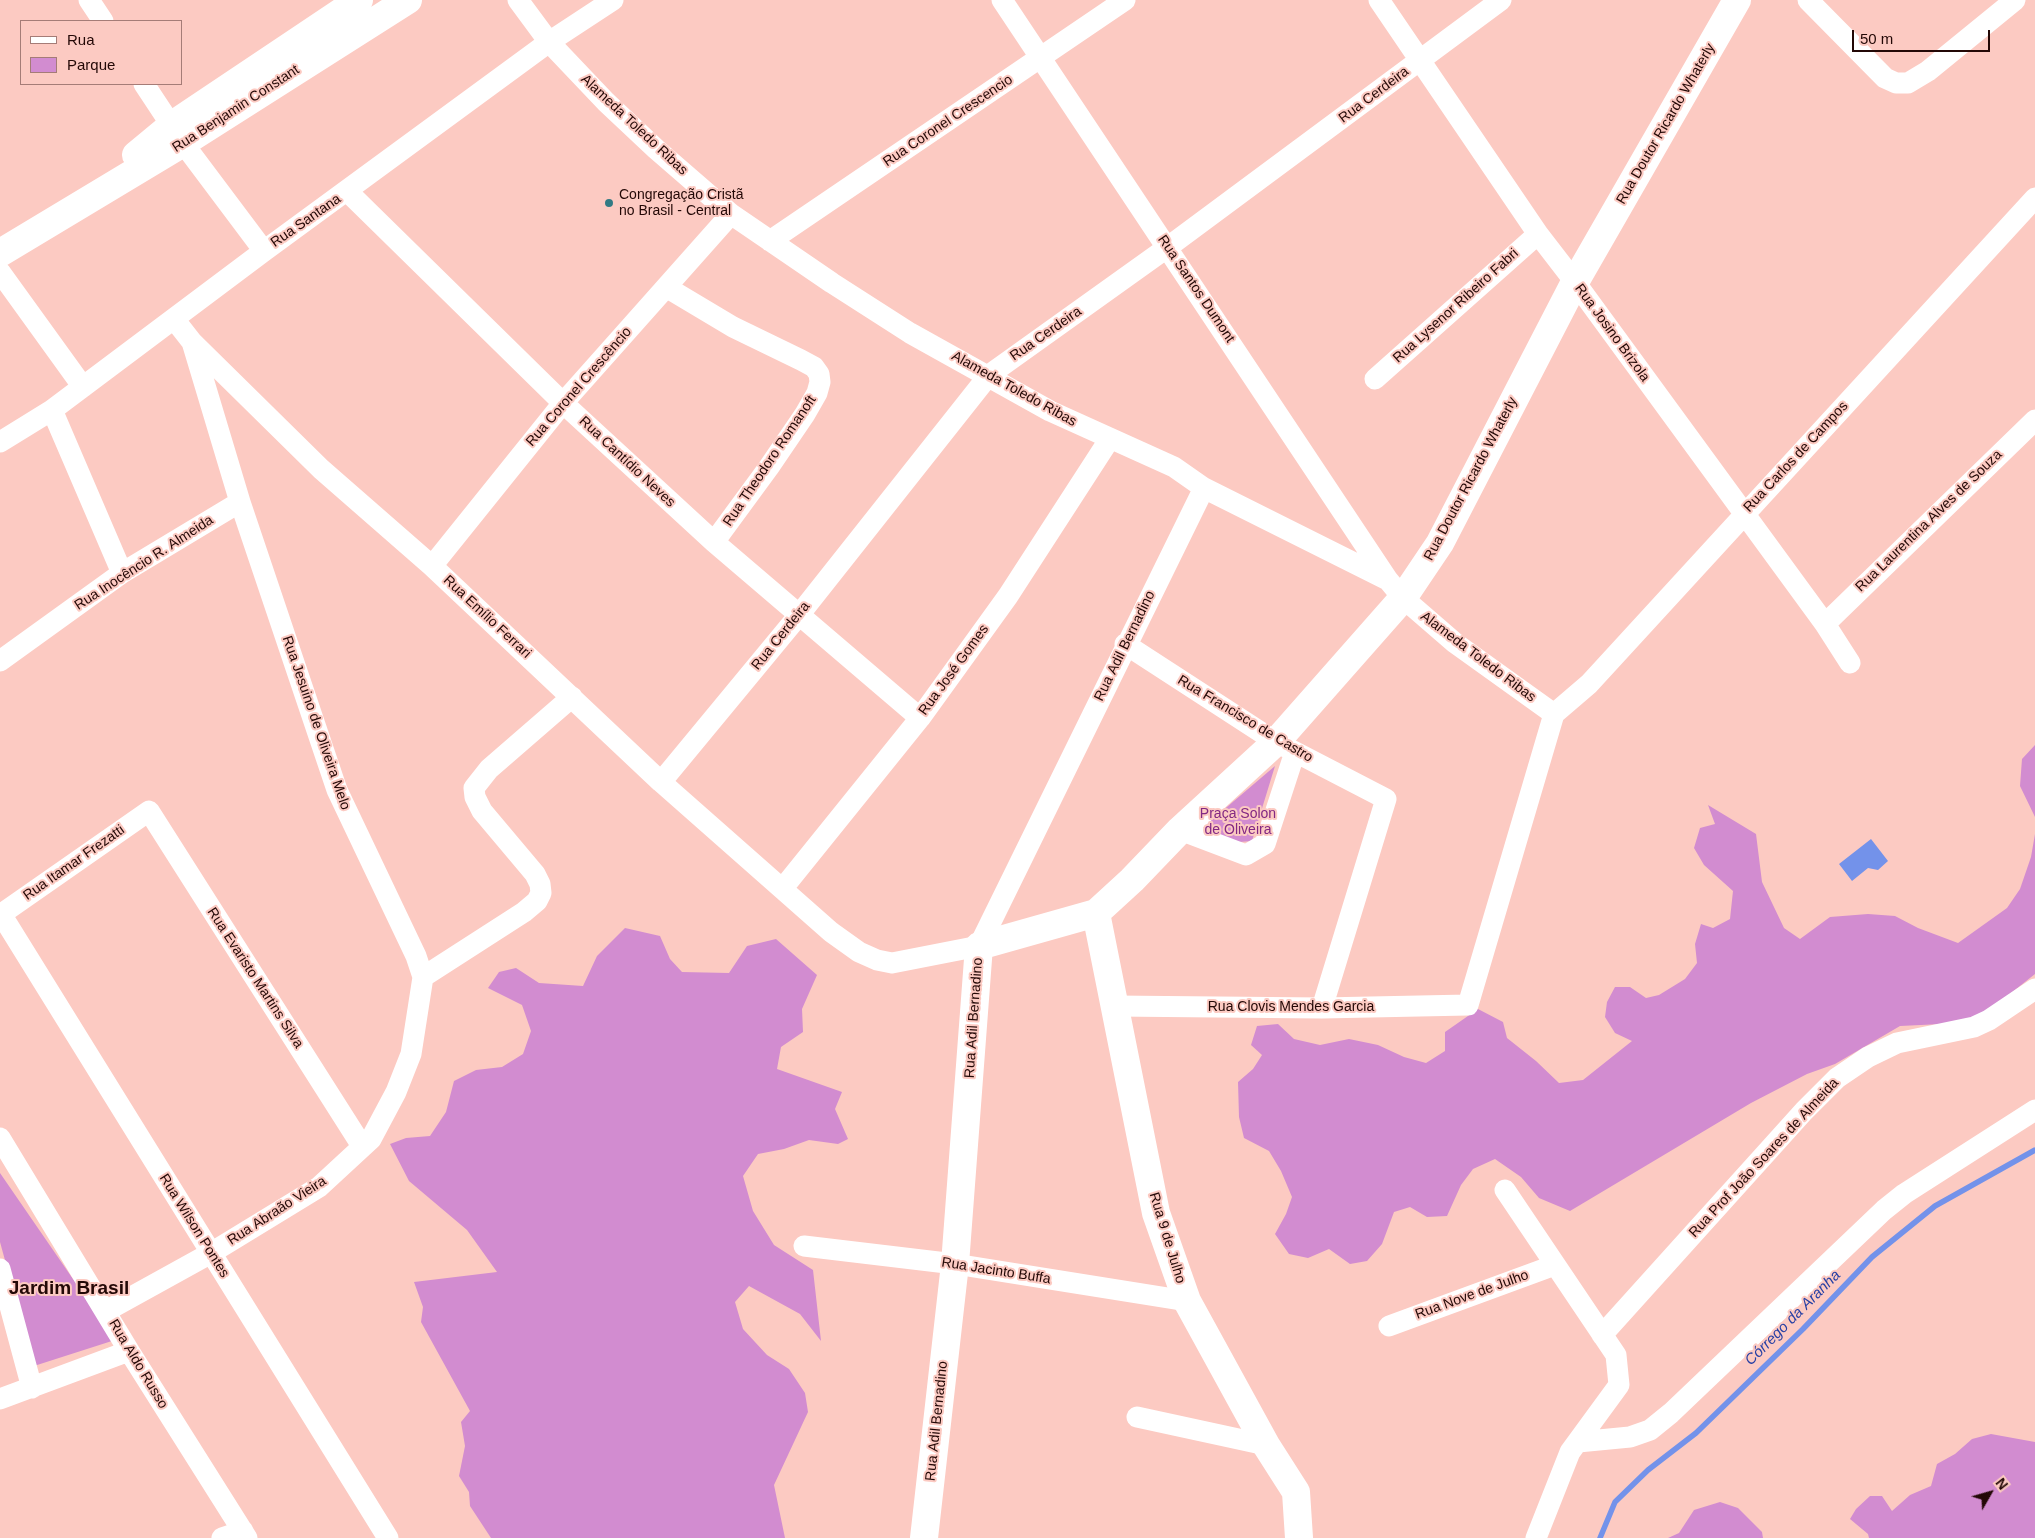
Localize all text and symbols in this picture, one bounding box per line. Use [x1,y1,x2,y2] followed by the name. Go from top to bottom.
[20,20,182,85] legend
[1855,20,1992,52] scale bar
[1860,30,1893,47] text: 50 m
[67,31,95,48] text: Rua
[1613,41,1719,207] street label: Rua Doutor Ricardo Whaterly
[67,56,115,73] text: Parque
[169,62,303,156] street label: Rua Benjamin Constant
[1336,63,1412,127] street label: Rua Cerdeira
[577,71,691,179] street label: Alameda Toledo Ribas
[880,71,1016,171] street label: Rua Coronel Crescencio
[619,187,744,220] place label: Congregação Cristã no Brasil - Central
[268,191,344,251] street label: Rua Santana
[603,197,615,209] marker: Congregação Cristã no Brasil - Central
[1154,232,1238,346] street label: Rua Santos Dumont
[1390,245,1522,367] street label: Rua Lysenor Ribeiro Fabri
[1571,281,1653,385] street label: Rua Josino Brizola
[1007,303,1085,365] street label: Rua Cerdeira
[523,324,635,450] street label: Rua Coronel Crescêncio
[949,348,1079,430] street label: Alameda Toledo Ribas
[720,392,820,530] street label: Rua Theodoro Romanoft
[1421,394,1521,564] street label: Rua Doutor Ricardo Whaterly
[1740,398,1852,516] street label: Rua Carlos de Campos
[575,413,679,511] street label: Rua Cantídio Neves
[1852,447,2006,595] street label: Rua Laurentina Alves de Souza
[72,512,216,614] street label: Rua Inocêncio R. Almeida
[440,572,534,662] street label: Rua Emílio Ferrari
[1091,588,1159,704] street label: Rua Adil Bernadino
[748,598,814,674] street label: Rua Cerdeira
[1417,608,1539,706] street label: Alameda Toledo Ribas
[915,621,993,719] street label: Rua José Gomes
[278,634,354,812] street label: Rua Jesuino de Oliveira Melo
[1174,672,1316,766] street label: Rua Francisco de Castro
[1200,806,1276,839] park label: Praça Solon de Oliveira
[20,822,128,904] street label: Rua Itamar Frezatti
[203,905,307,1051] street label: Rua Evaristo Martins Silva
[961,957,987,1079] street label: Rua Adil Bernadino
[1208,999,1374,1015] street label: Rua Clovis Mendes Garcia
[1686,1075,1842,1241] street label: Rua Prof João Soares de Almeida
[155,1171,233,1281] street label: Rua Wilson Pontes
[225,1173,329,1249] street label: Rua Abraão Vieira
[1145,1191,1189,1285] street label: Rua 9 de Julho
[940,1254,1052,1288] street label: Rua Jacinto Buffa
[1413,1267,1531,1323] street label: Rua Nove de Julho
[1742,1267,1844,1369] water label: Córrego da Aranha
[9,1278,129,1300] district label: Jardim Brasil
[105,1316,171,1412] street label: Rua Aldo Russo
[922,1360,952,1482] street label: Rua Adil Bernadino
[1965,1468,2015,1518] north arrow
[1992,1475,2011,1493] text: N

